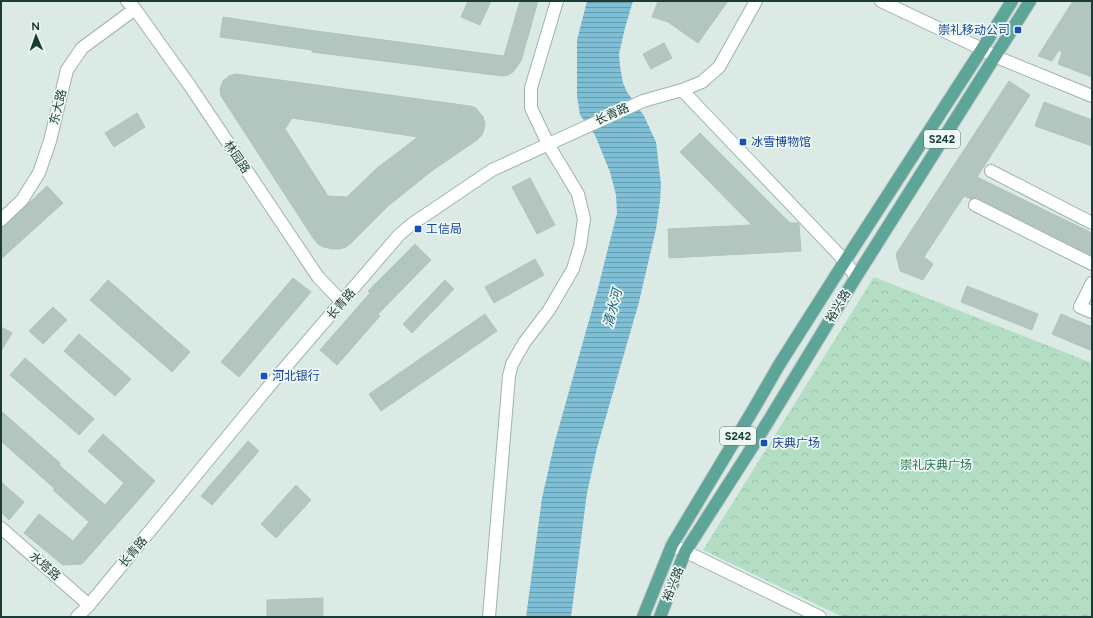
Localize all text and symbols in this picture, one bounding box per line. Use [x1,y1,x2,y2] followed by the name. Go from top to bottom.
[16,16,56,56] north arrow
[31,20,40,33] text: N
[938,23,1010,37] place label: 崇礼移动公司
[1013,25,1023,35] marker: 崇礼移动公司
[47,88,69,126] street label: 东大路
[593,100,631,128] street label: 长青路
[924,130,960,148] road number: S242
[751,135,811,149] place label: 冰雪博物馆
[738,137,748,147] marker: 冰雪博物馆
[221,138,253,176] street label: 林园路
[426,222,462,236] place label: 工信局
[413,224,423,234] marker: 工信局
[600,284,626,329] water label: 清水河
[324,286,358,322] street label: 长青路
[823,287,853,325] street label: 裕兴路
[272,369,320,383] place label: 河北银行
[259,371,269,381] marker: 河北银行
[720,427,756,445] road number: S242
[772,436,820,450] place label: 庆典广场
[759,438,769,448] marker: 庆典广场
[900,458,972,472] park label: 崇礼庆典广场
[116,534,150,570] street label: 长青路
[27,549,63,583] street label: 水塔路
[660,565,686,603] street label: 裕兴路

